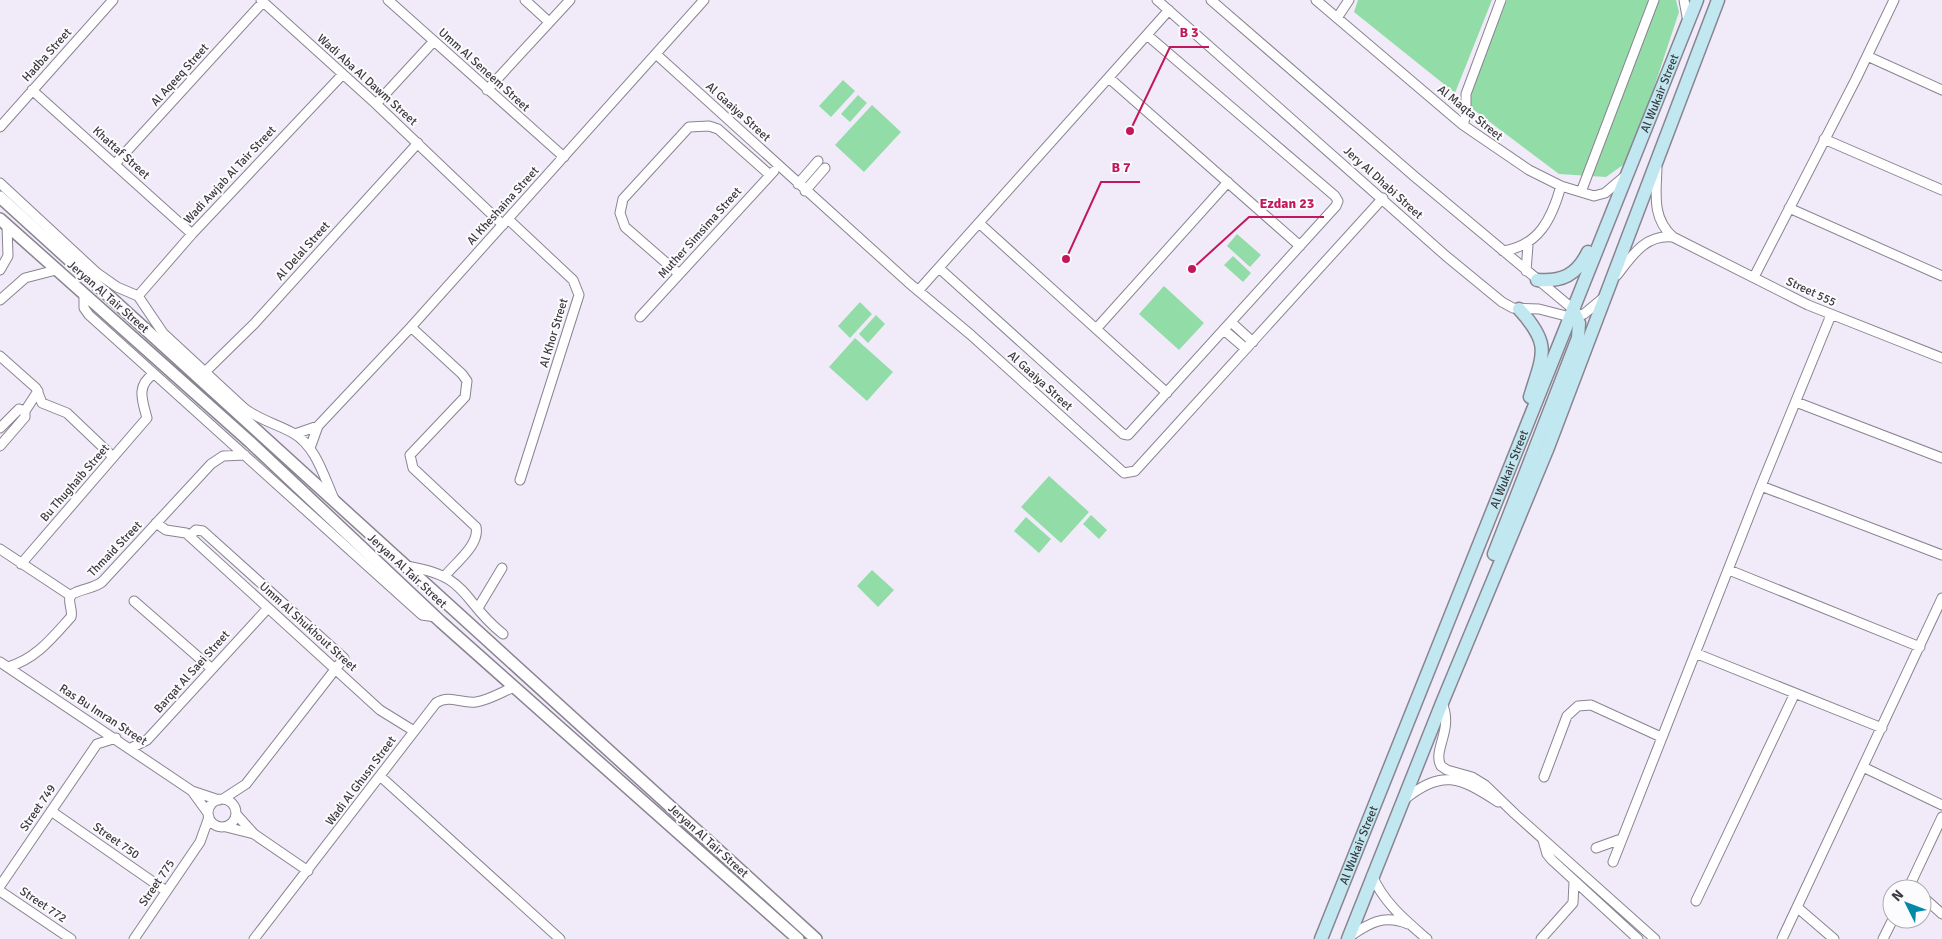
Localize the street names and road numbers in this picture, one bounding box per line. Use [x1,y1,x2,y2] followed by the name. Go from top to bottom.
[19,25,75,85] street label: Hadba Street
[435,25,533,115] street label: Umm Al Seneem Street
[314,31,420,129] street label: Wadi Aba Al Dawm Street
[148,41,212,109] street label: Al Aqeeq Street
[1637,52,1682,135] street label: Al Wukair Street
[703,79,773,145] street label: Al Gaaiya Street
[1434,82,1506,144] street label: Al Maqta Street
[89,123,153,183] street label: Khattaf Street
[181,123,279,227] street label: Wadi Awjab Al Tair Street
[1340,143,1426,223] street label: Jery Al Dhabi Street
[464,164,542,248] street label: Al Kheshaina Street
[655,184,745,282] street label: Muther Simsima Street
[273,218,333,284] street label: Al Delal Street
[64,258,152,336] street label: Jeryan Al Tair Street
[1784,274,1838,310] street label: Street 555
[536,297,572,369] street label: Al Khor Street
[1005,348,1075,414] street label: Al Gaaiya Street
[1487,428,1532,511] street label: Al Wukair Street
[37,441,113,525] street label: Bu Thughaib Street
[85,518,145,580] street label: Thmaid Street
[364,530,450,612] street label: Jeryan Al Tair Street
[256,579,360,675] street label: Umm Al Shukhout Street
[151,628,233,716] street label: Barqat Al Saei Street
[56,681,150,749] street label: Ras Bu Imran Street
[323,733,399,829] street label: Wadi Al Ghusn Street
[17,782,59,834] street label: Street 749
[665,801,751,881] street label: Jeryan Al Tair Street
[1336,804,1381,887] street label: Al Wukair Street
[90,820,142,862] street label: Street 750
[136,857,178,909] street label: Street 775
[17,884,69,926] street label: Street 772

